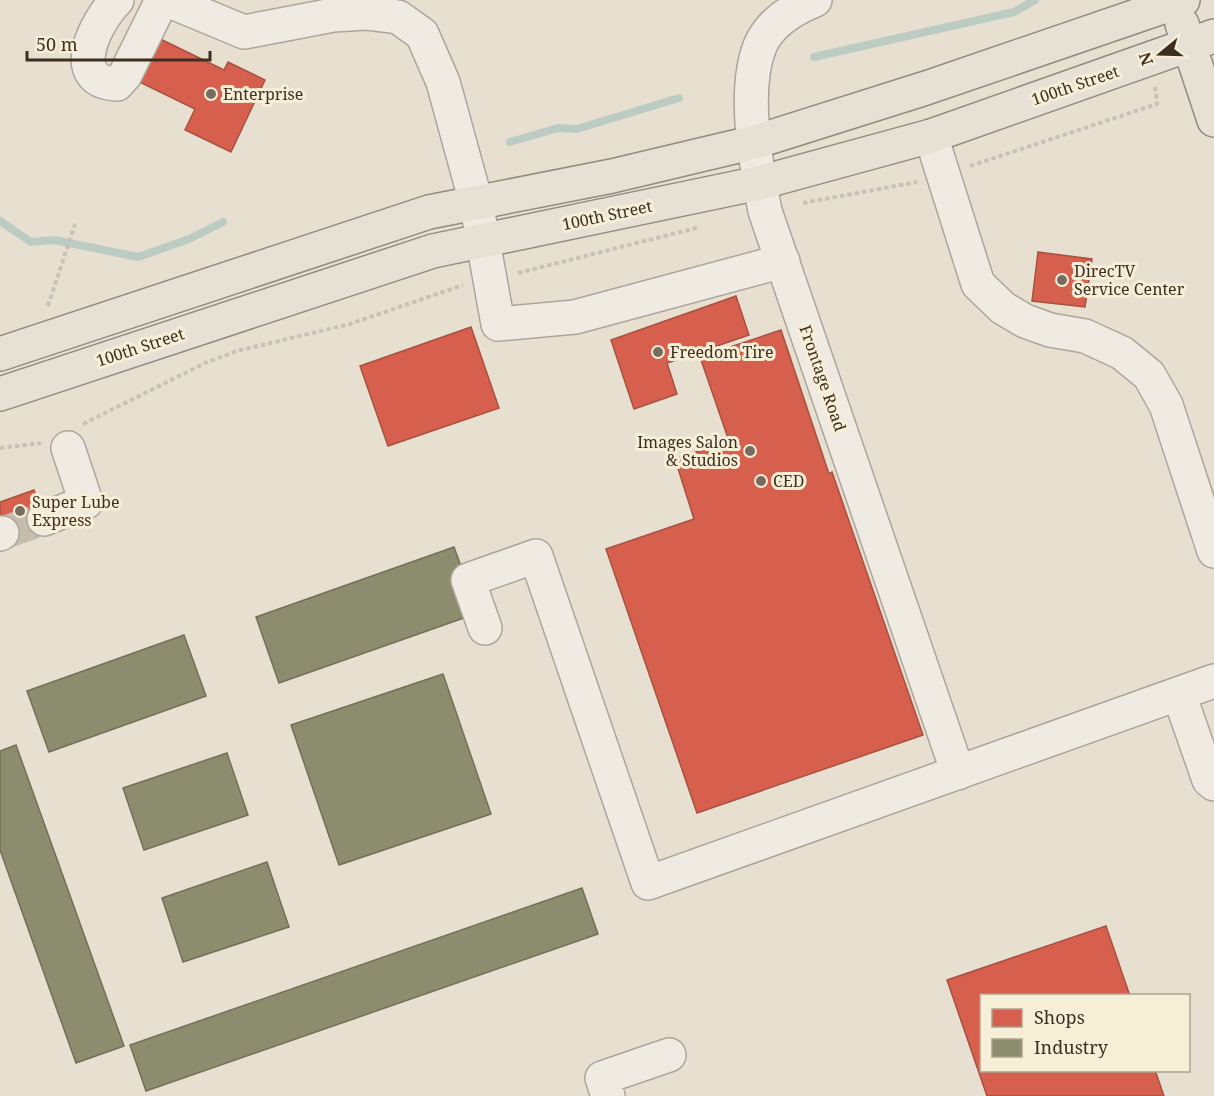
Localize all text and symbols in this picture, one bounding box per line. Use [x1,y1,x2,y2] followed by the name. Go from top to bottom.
[27,24,210,62] scale bar
[1130,24,1190,84] north arrow
[36,32,78,56] text: 50 m
[1133,49,1158,68] text: N
[1028,60,1122,110] street label: 100th Street
[223,83,303,105] place label: Enterprise
[204,87,218,101] marker: Enterprise
[560,195,654,235] street label: 100th Street
[1074,260,1185,300] place label: DirecTV Service Center
[1055,273,1069,287] marker: DirecTV Service Center
[93,322,187,372] street label: 100th Street
[795,322,852,434] street label: Frontage Road
[670,341,773,363] place label: Freedom Tire
[651,345,665,359] marker: Freedom Tire
[637,431,738,471] place label: Images Salon & Studios
[743,444,757,458] marker: Images Salon & Studios
[773,470,804,492] place label: CED
[754,474,768,488] marker: CED
[32,491,119,531] place label: Super Lube Express
[13,504,27,518] marker: Super Lube Express
[980,994,1190,1072] legend
[1034,1005,1085,1029] text: Shops
[1034,1035,1109,1059] text: Industry

